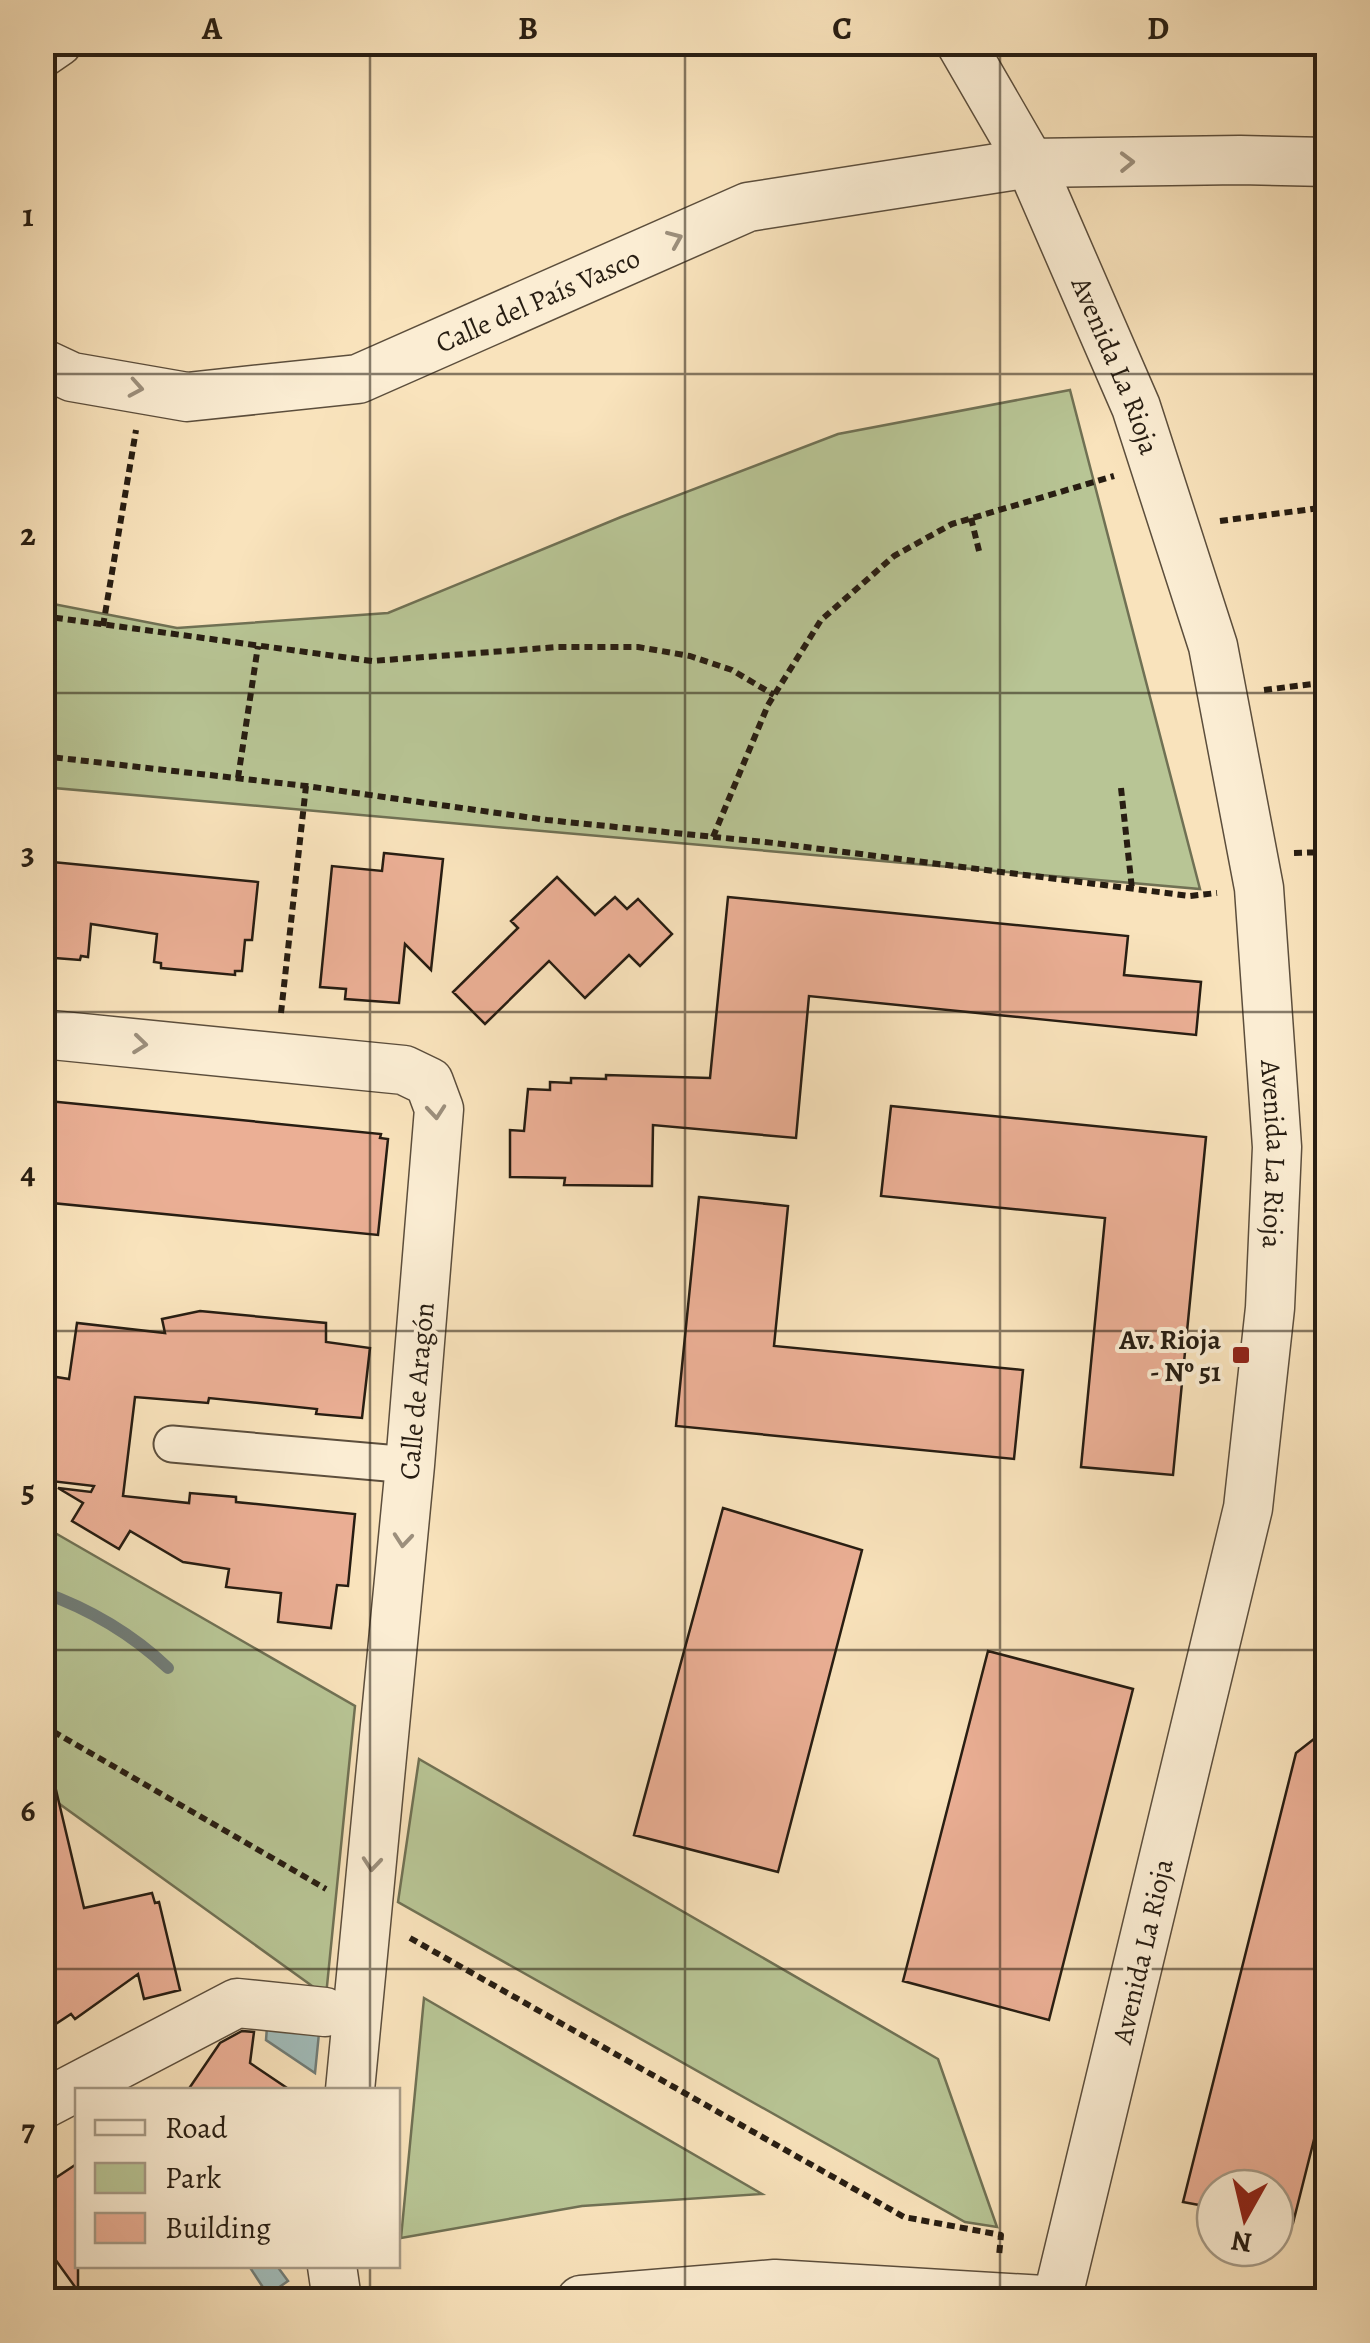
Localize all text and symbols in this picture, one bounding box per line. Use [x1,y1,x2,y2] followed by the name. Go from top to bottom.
[201,6,223,50] text: A
[518,6,538,50] text: B
[832,6,852,50] text: C
[1147,6,1169,50] text: D
[1120,151,1136,172] one-way arrow
[22,193,34,237] text: 1
[665,231,683,251] one-way arrow
[430,239,646,362] street label: Calle del País Vasco
[1061,270,1168,459] street label: Avenida La Rioja
[128,377,144,398] one-way arrow
[20,512,36,556] text: 2
[21,831,35,875] text: 3
[132,1033,148,1054] one-way arrow
[1251,1058,1295,1249] street label: Avenida La Rioja
[424,1104,446,1120] one-way arrow
[20,1150,36,1194] text: 4
[390,1301,444,1481] street label: Calle de Aragón
[1118,1321,1221,1391] place label: Av. Rioja - Nº 51
[1230,1344,1252,1366] marker: Av. Rioja - Nº 51
[21,1469,35,1513] text: 5
[393,1533,415,1549] one-way arrow
[21,1788,36,1832] text: 6
[1103,1855,1183,2048] street label: Avenida La Rioja
[362,1856,383,1872] one-way arrow
[75,2088,400,2268] legend
[21,2107,35,2151] text: 7
[165,2108,228,2148] text: Road
[165,2158,221,2198] text: Park
[1195,2168,1295,2268] north arrow
[165,2208,271,2248] text: Building
[1229,2222,1254,2262] text: N

